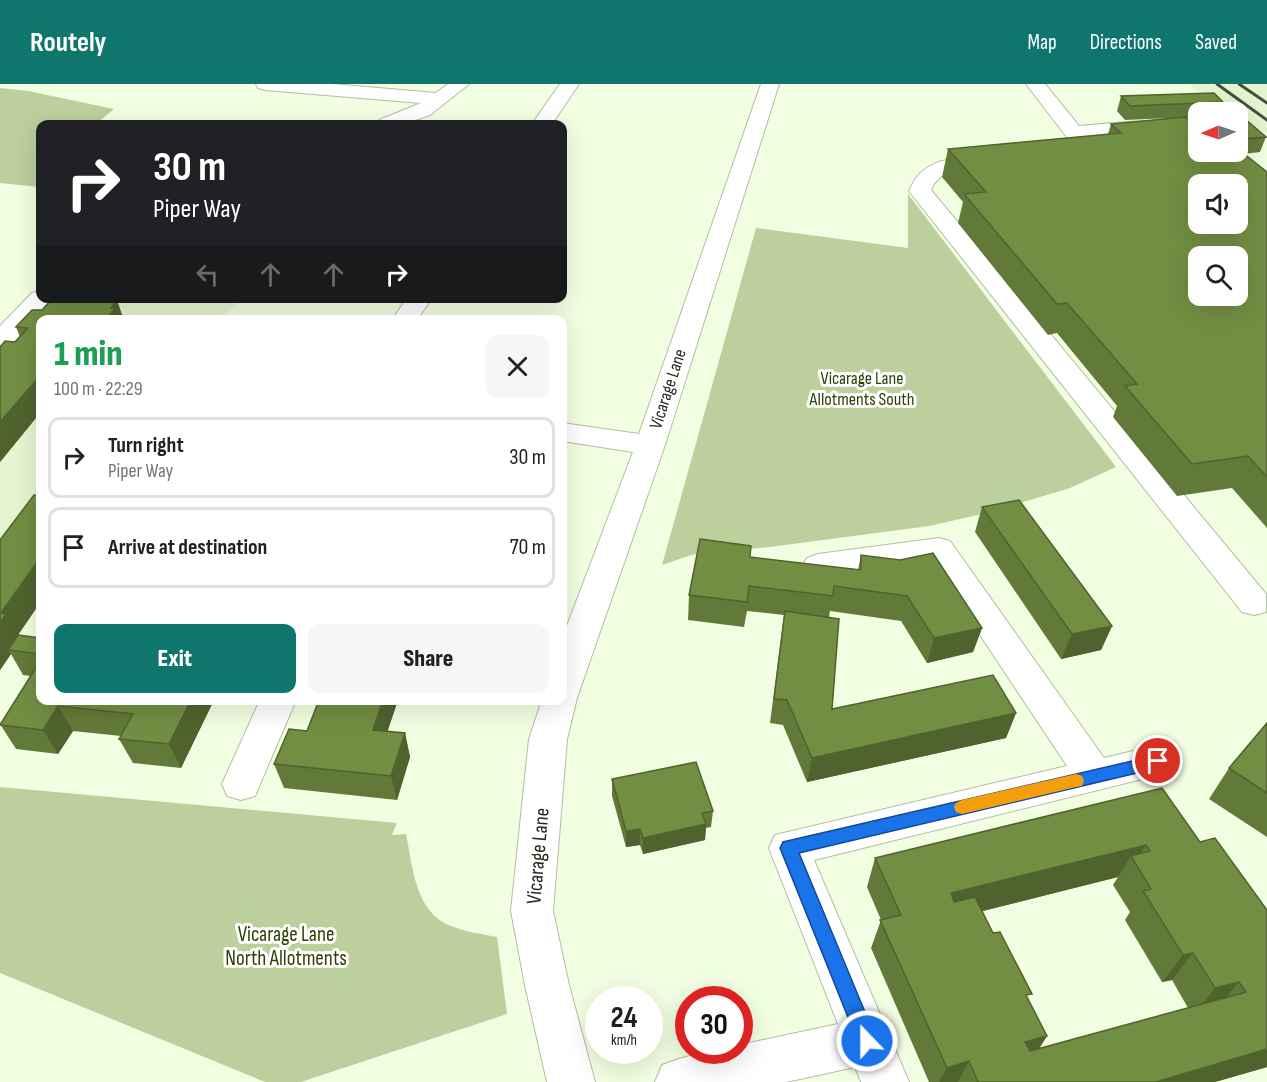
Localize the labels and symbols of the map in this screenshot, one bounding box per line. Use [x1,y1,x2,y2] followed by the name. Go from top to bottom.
[1188,102,1248,162] north arrow
[645,346,691,432] street label: Vicarage Lane
[809,368,914,410] park label: Vicarage Lane Allotments South
[1132,735,1183,786] pin
[521,807,555,905] street label: Vicarage Lane
[225,922,347,971] park label: Vicarage Lane North Allotments
[675,986,753,1064] speed limit sign: 30
[835,1009,899,1073] position arrow

